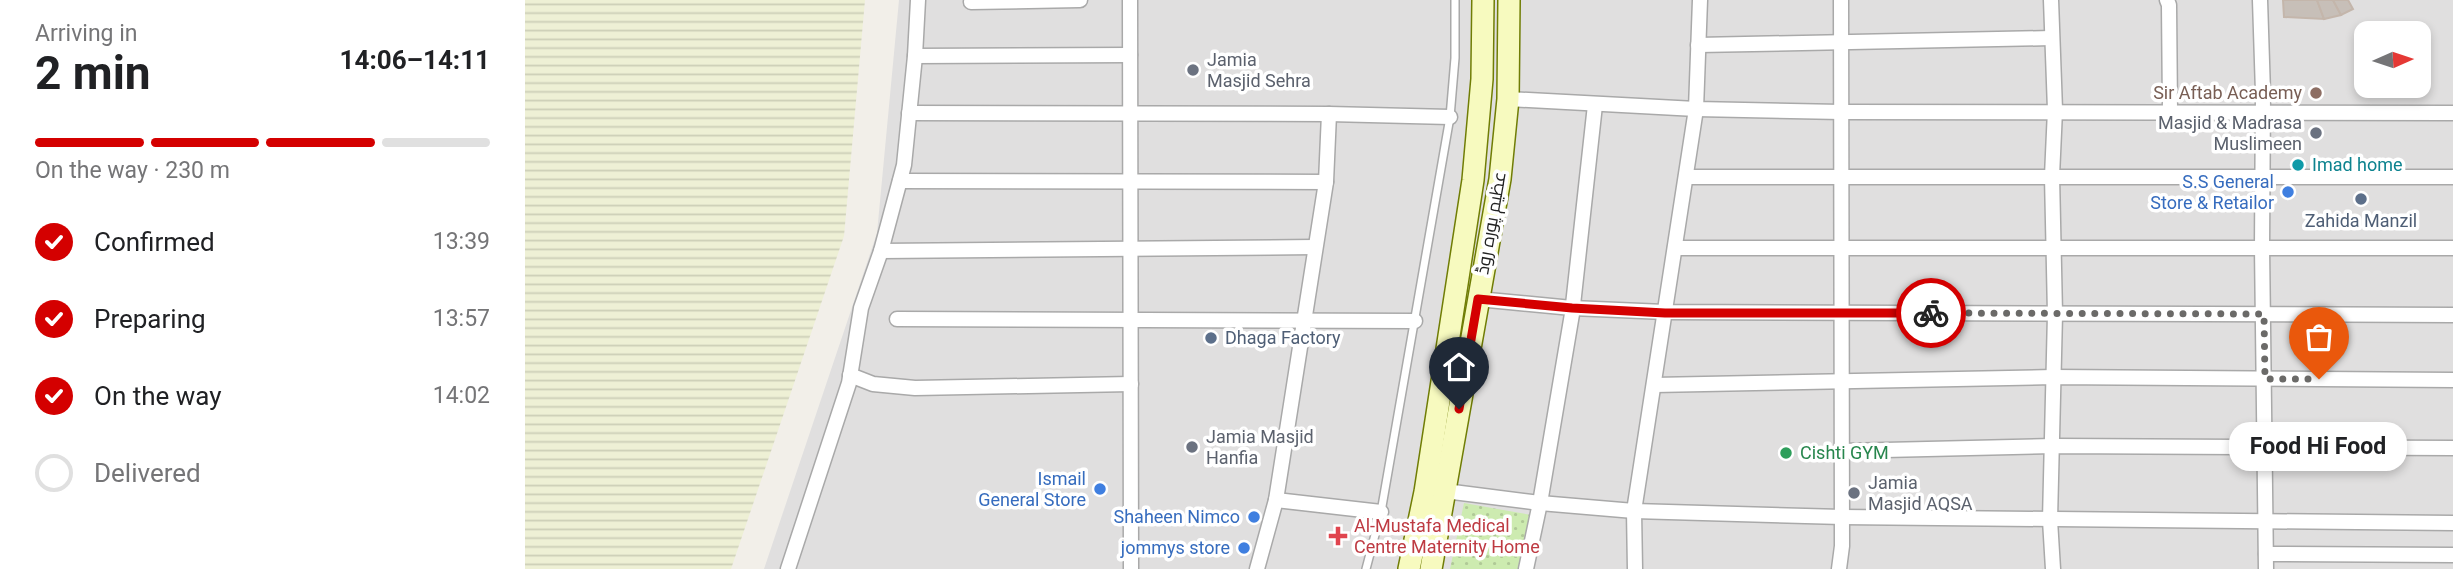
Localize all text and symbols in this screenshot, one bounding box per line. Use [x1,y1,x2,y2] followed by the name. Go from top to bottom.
[35,20,138,47] text: Arriving in
[2354,21,2431,98] north arrow
[2354,21,2431,98] map controls
[340,45,490,75] text: 14:06–14:11
[35,46,151,100] text: 2 min
[1207,49,1311,91] place label: Jamia Masjid Sehra
[1185,62,1201,78] marker: Jamia Masjid Sehra
[2153,82,2302,103] place label: Sir Aftab Academy
[2308,85,2324,101] marker: Sir Aftab Academy
[2158,112,2302,154] place label: Masjid & Madrasa Muslimeen
[2308,125,2324,141] marker: Masjid & Madrasa Muslimeen
[2312,154,2403,175] place label: Imad home
[35,157,230,184] text: On the way · 230 m
[2290,157,2306,173] marker: Imad home
[1471,170,1512,276] street label: عظیم پورہ روڈ
[2150,171,2274,213] place label: S.S General Store & Retailor
[2280,184,2296,200] marker: S.S General Store & Retailor
[2353,191,2369,207] marker: Zahida Manzil
[2305,210,2417,231] place label: Zahida Manzil
[35,223,73,261] icon: check
[94,227,215,257] text: Confirmed
[433,228,490,255] text: 13:39
[1896,278,1966,348] courier
[1912,294,1950,332] icon: bike
[35,300,73,338] icon: check
[94,304,206,334] text: Preparing
[433,305,490,332] text: 13:57
[2289,307,2349,379] pin
[2300,318,2338,356] icon: bag
[1225,327,1341,348] place label: Dhaga Factory
[1203,330,1219,346] marker: Dhaga Factory
[1429,337,1489,409] pin
[1440,348,1478,386] icon: home
[35,377,73,415] icon: check
[94,381,222,411] text: On the way
[433,382,490,409] text: 14:02
[2230,421,2408,470] callout: Food Hi Food
[1206,426,1314,468] place label: Jamia Masjid Hanfia
[2250,433,2386,460] text: Food Hi Food
[1184,439,1200,455] marker: Jamia Masjid Hanfia
[1800,442,1889,463] place label: Cishti GYM
[1778,445,1794,461] marker: Cishti GYM
[94,458,201,488] text: Delivered
[978,468,1086,510] place label: Ismail General Store
[1868,472,1973,514] place label: Jamia Masjid AQSA
[1092,481,1108,497] marker: Ismail General Store
[1846,485,1862,501] marker: Jamia Masjid AQSA
[1114,506,1240,527] place label: Shaheen Nimco
[1246,509,1262,525] marker: Shaheen Nimco
[1354,515,1540,557] place label: Al-Mustafa Medical Centre Maternity Home
[1328,526,1348,546] marker: Al-Mustafa Medical Centre Maternity Home
[1120,537,1230,558] place label: jommys store
[1236,540,1252,556] marker: jommys store

